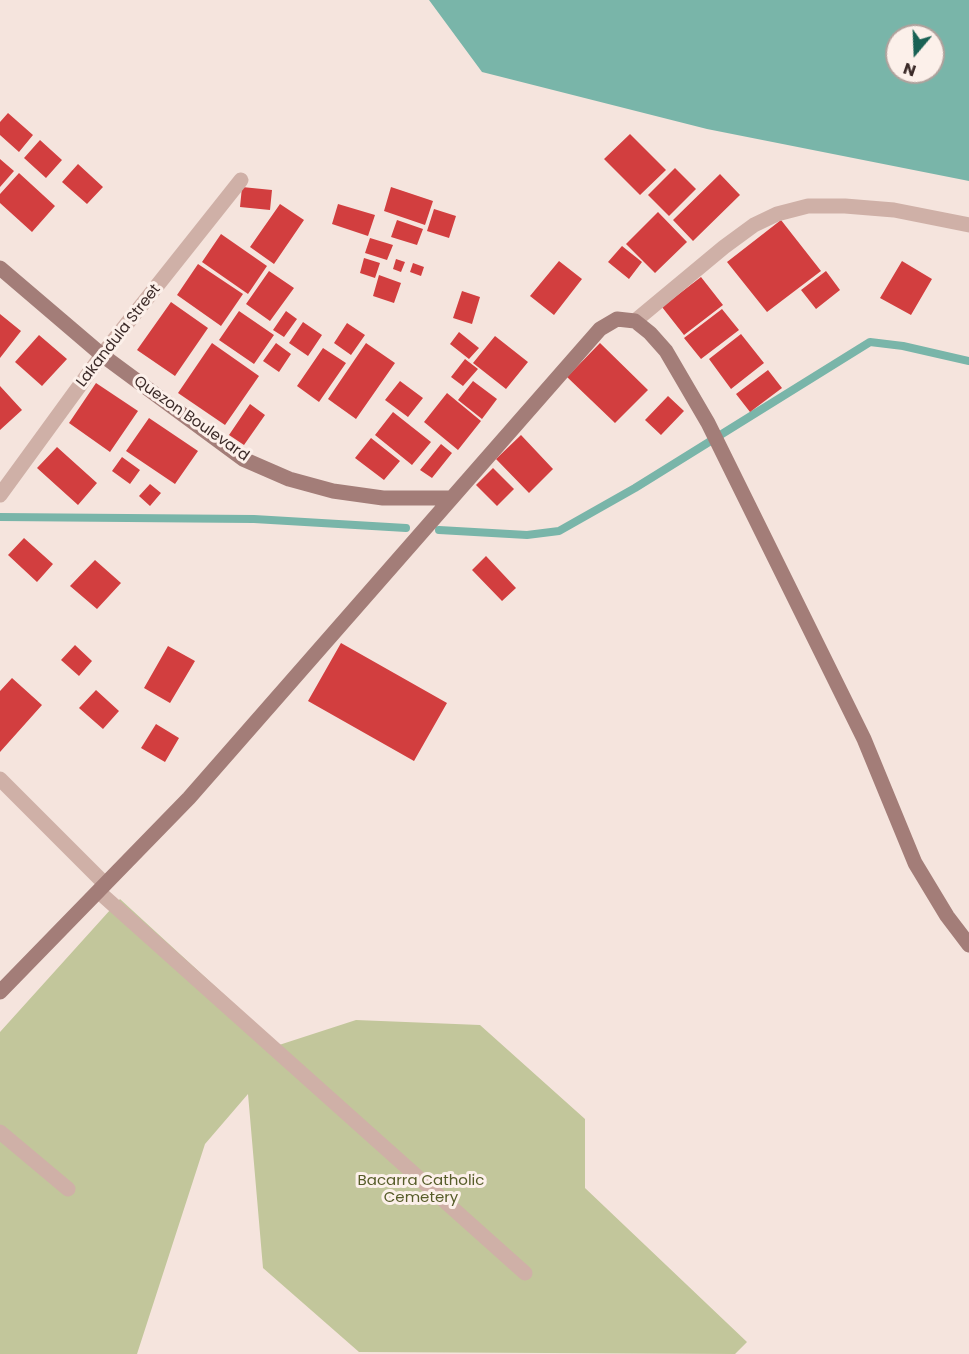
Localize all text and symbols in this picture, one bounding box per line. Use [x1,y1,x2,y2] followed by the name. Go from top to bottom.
[885,24,945,84] north arrow
[900,57,919,82] text: N
[73,281,165,391] street label: Lakandula Street
[130,373,252,465] street label: Quezon Boulevard
[358,1172,484,1207] park label: Bacarra Catholic Cemetery

